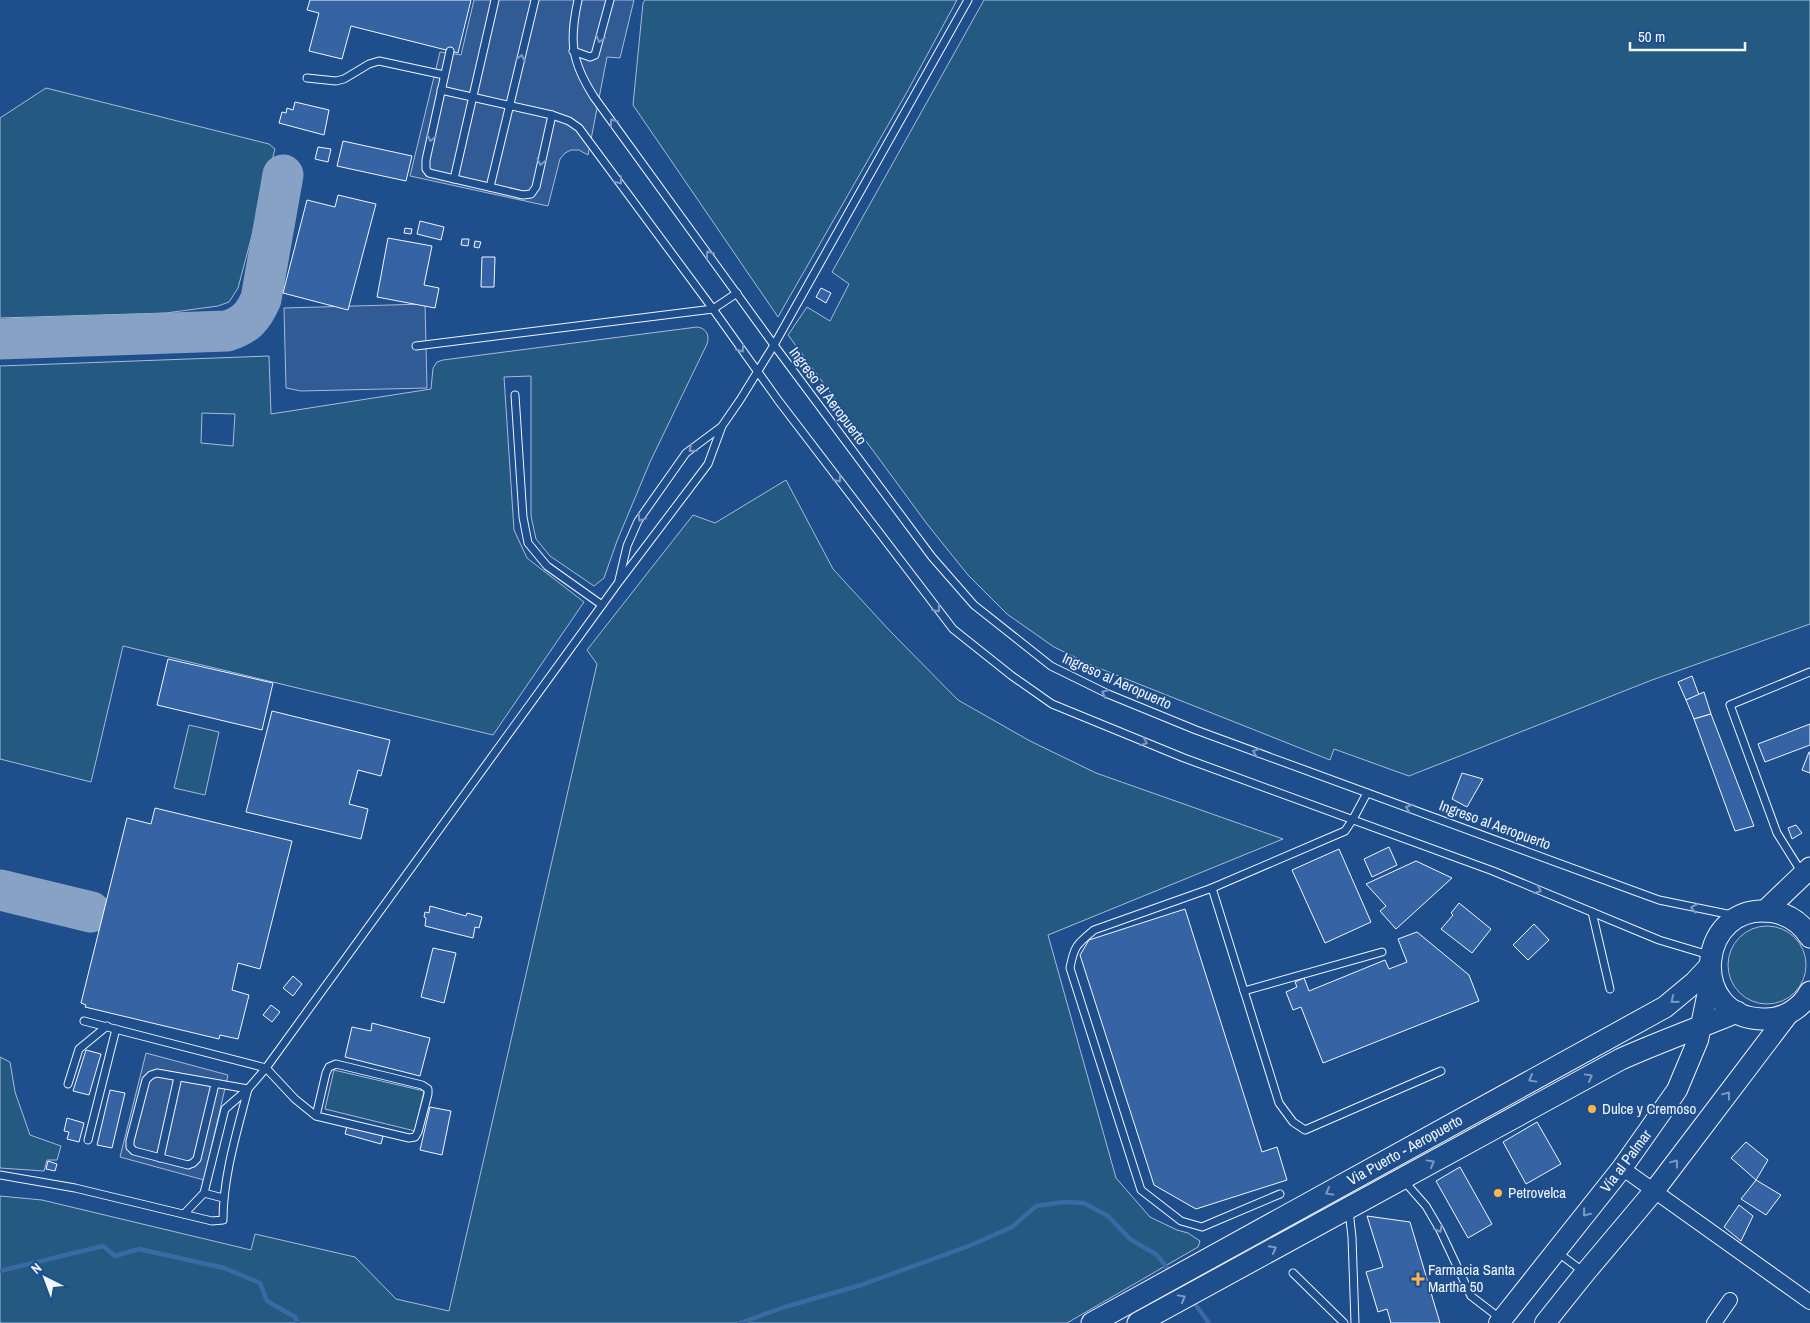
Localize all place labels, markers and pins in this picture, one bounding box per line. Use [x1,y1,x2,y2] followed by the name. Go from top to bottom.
[1602,1098,1696,1119] place label: Dulce y Cremoso
[1586,1103,1598,1115] marker: Dulce y Cremoso
[1508,1182,1566,1203] place label: Petrovelca
[1492,1187,1504,1199] marker: Petrovelca
[1428,1259,1515,1297] place label: Farmacia Santa Martha 50
[1412,1273,1424,1285] marker: Farmacia Santa Martha 50

